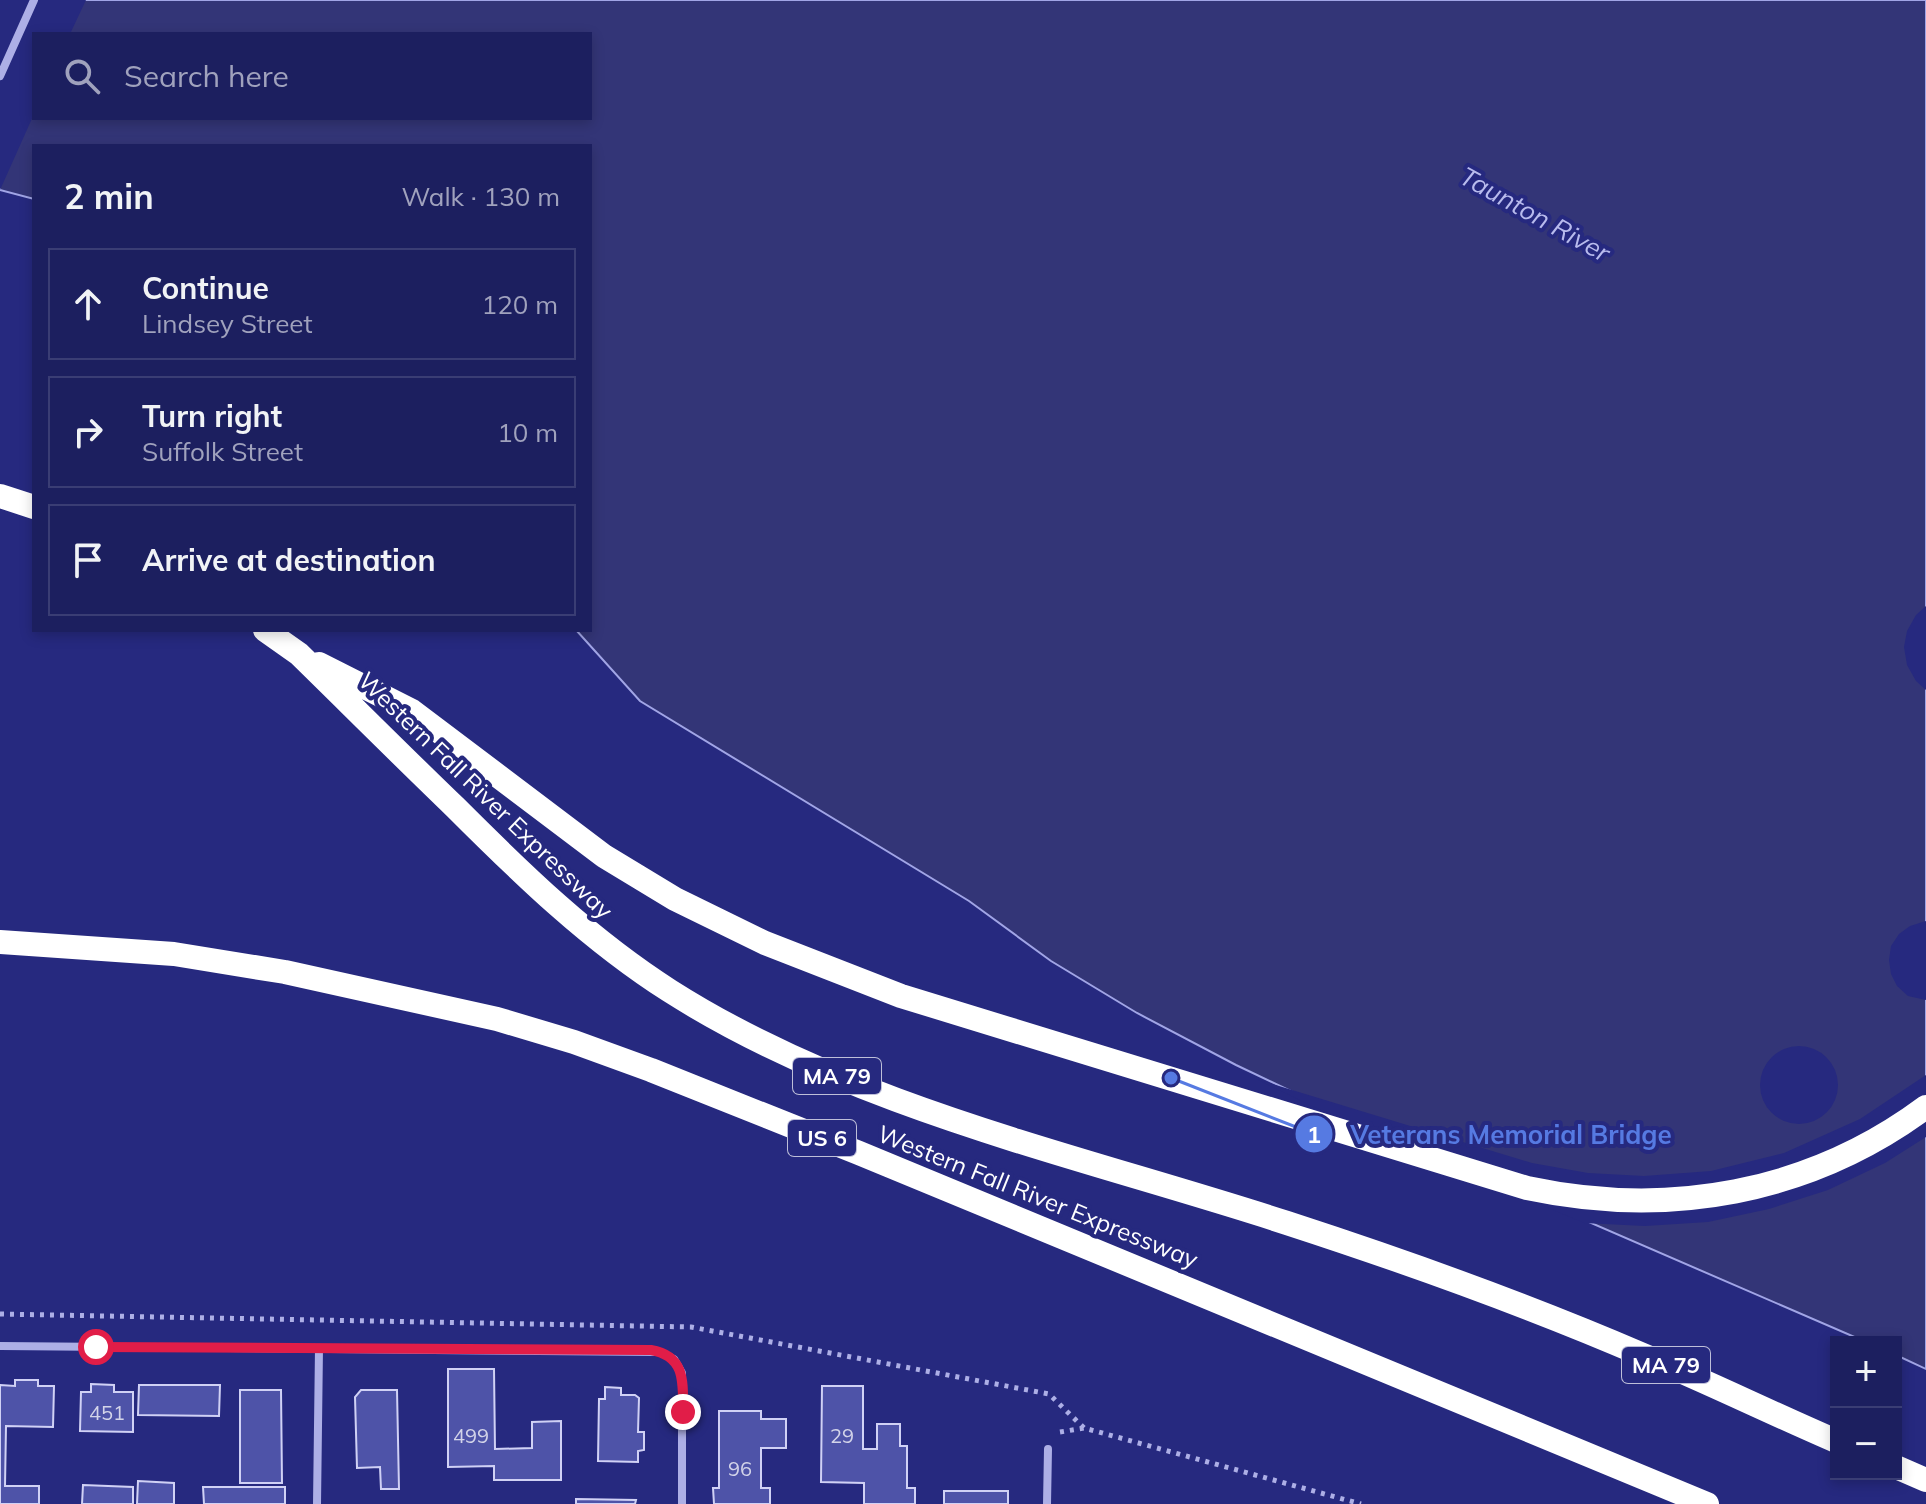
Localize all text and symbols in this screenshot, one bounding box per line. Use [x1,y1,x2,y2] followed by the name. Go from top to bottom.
[32,32,592,120] search box
[60,54,104,98] icon: search
[124,57,289,95] text: Search here
[1454,159,1617,270] water label: Taunton River
[64,175,154,218] text: 2 min
[401,180,560,213] text: Walk · 130 m
[142,269,269,307] text: Continue
[66,282,110,326] icon: ahead
[482,288,558,321] text: 120 m
[142,307,313,340] text: Lindsey Street
[142,397,282,435] text: Turn right
[66,410,110,454] icon: right
[497,416,558,449] text: 10 m
[142,435,303,468] text: Suffolk Street
[66,538,110,582] icon: arrive
[142,541,436,579] text: Arrive at destination
[352,665,620,925] street label: Western Fall River Expressway
[793,1058,881,1094] road number: MA 79
[1294,1109,1688,1159] callout: Veterans Memorial Bridge
[874,1118,1203,1274] street label: Western Fall River Expressway
[1349,1118,1672,1151] text: Veterans Memorial Bridge
[1307,1119,1321,1149] text: 1
[788,1120,856,1156] road number: US 6
[78,1329,114,1365] route start
[1830,1336,1902,1480] map controls
[1830,1336,1902,1408] button: +
[1622,1347,1710,1383] road number: MA 79
[665,1394,701,1430] route end
[89,1400,125,1425] house number: 451
[1830,1408,1902,1480] button: −
[453,1423,489,1448] house number: 499
[830,1423,854,1448] house number: 29
[728,1456,752,1481] house number: 96

